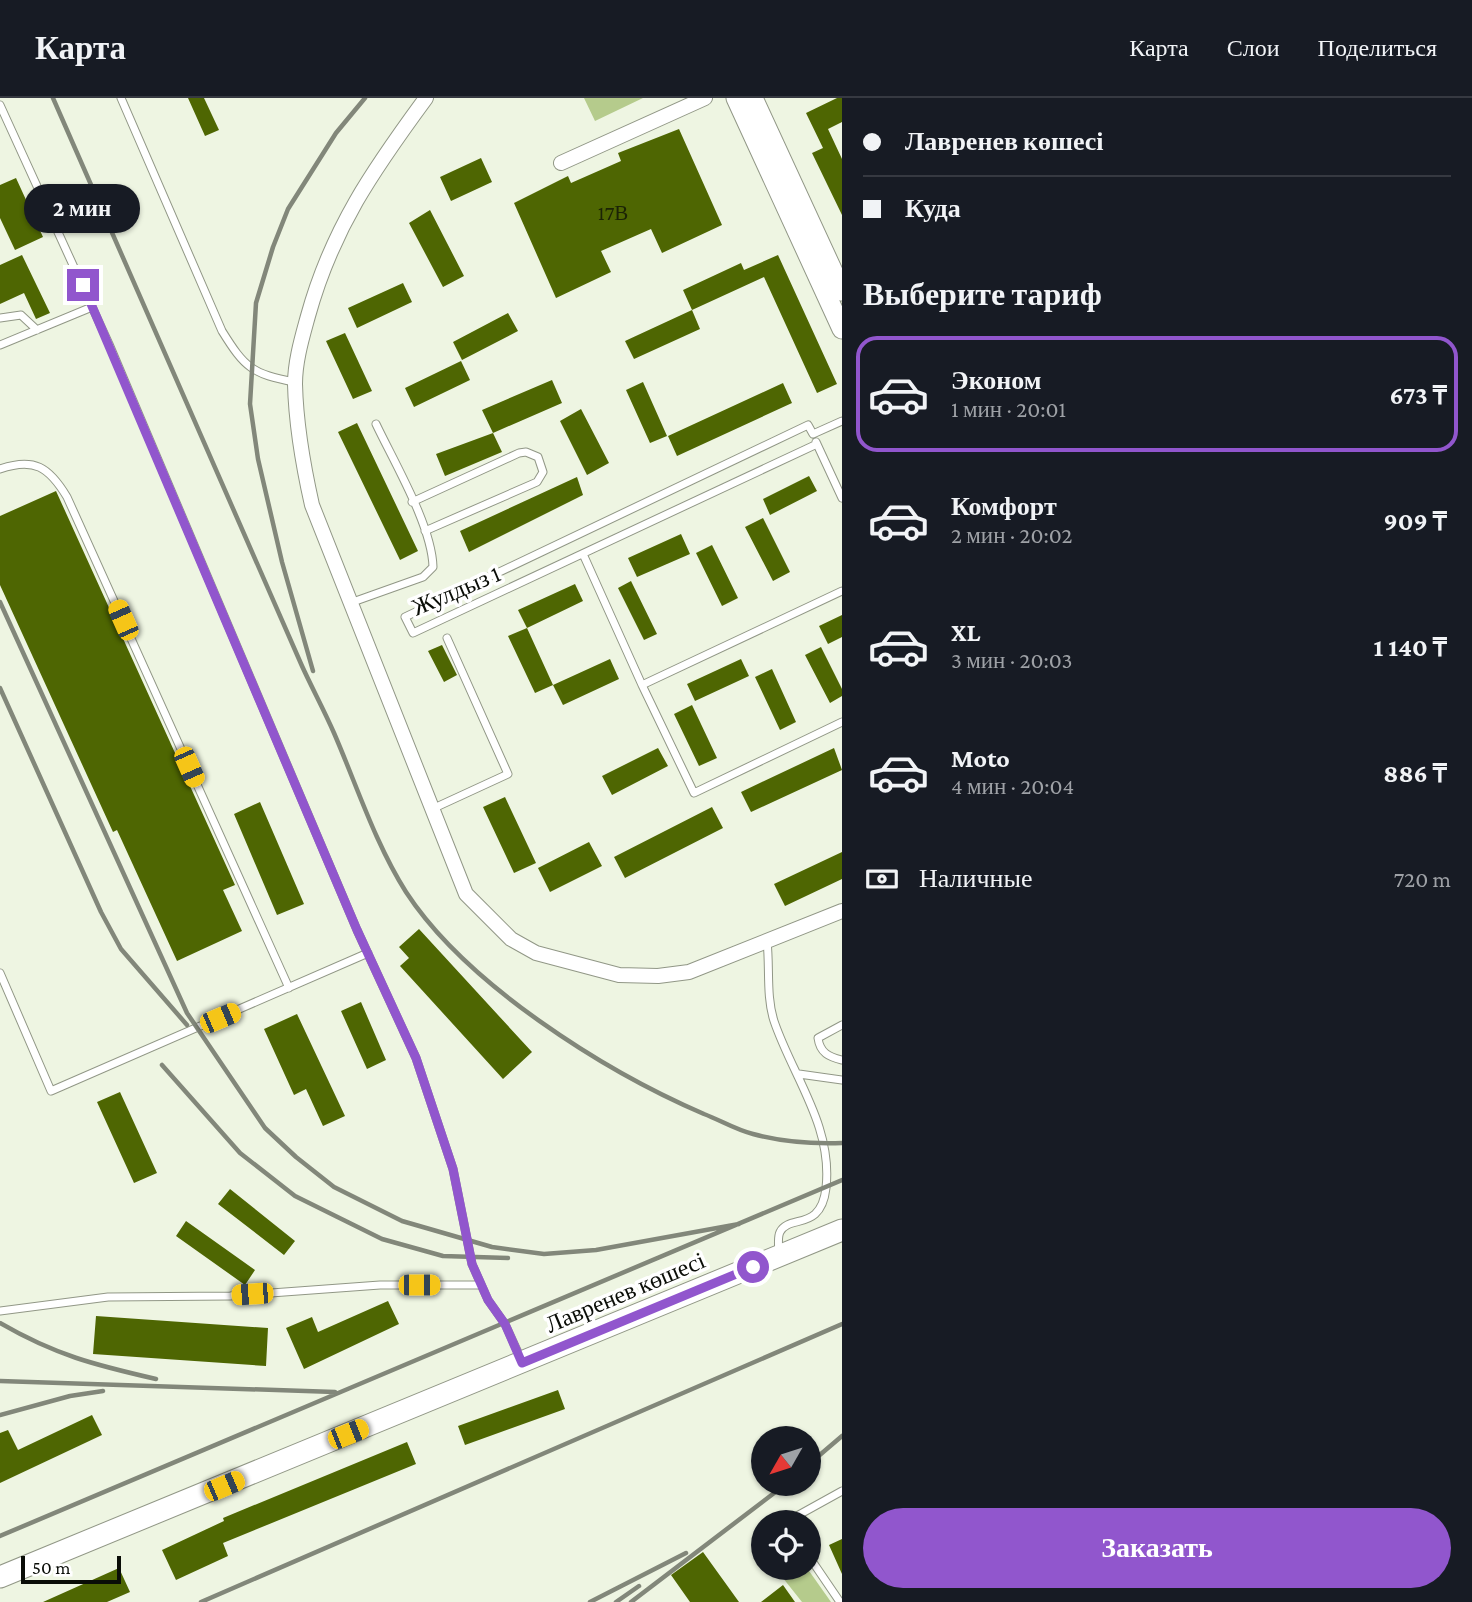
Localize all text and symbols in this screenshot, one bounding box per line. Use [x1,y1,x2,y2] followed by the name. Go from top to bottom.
[35,29,126,66] text: Карта
[1129,34,1189,61] text: Карта
[1227,34,1280,61] text: Слои
[1318,34,1437,61] text: Поделиться
[905,127,1104,156] text: Лавренев көшесі
[25,184,141,232] callout: 2 мин
[905,194,961,223] text: Куда
[53,195,111,221] text: 2 мин
[598,201,628,225] house number: 17В
[67,269,99,301] route end
[863,276,1102,312] text: Выберите тариф
[867,363,930,426] icon: car
[951,366,1041,395] text: Эконом
[1390,381,1447,410] text: 673 ₸
[951,396,1066,422] text: 1 мин · 20:01
[867,489,930,552] icon: car
[951,492,1057,521] text: Комфорт
[1384,507,1447,536] text: 909 ₸
[951,522,1073,548] text: 2 мин · 20:02
[408,559,504,621] street label: Жулдыз 1
[105,597,142,643] car
[867,615,930,678] icon: car
[951,618,980,647] text: XL
[1374,633,1447,662] text: 1 140 ₸
[951,647,1072,673] text: 3 мин · 20:03
[867,741,930,804] icon: car
[171,744,208,790] car
[951,744,1010,773] text: Moto
[1383,759,1447,788] text: 886 ₸
[951,773,1074,799] text: 4 мин · 20:04
[863,860,901,898] icon: cash
[919,864,1032,893] text: Наличные
[1394,866,1451,892] text: 720 m
[197,1000,244,1036] car
[541,1246,709,1338] street label: Лавренев көшесі
[737,1251,769,1283] route start
[399,1275,441,1296] car
[231,1282,274,1306] car
[325,1416,372,1452] car
[751,1426,821,1496] north arrow
[751,1426,821,1580] map controls
[201,1468,248,1504] car
[863,1508,1451,1588] button: Заказать
[751,1510,821,1580] button: locate
[21,1553,121,1585] scale bar
[32,1557,71,1578] text: 50 m

